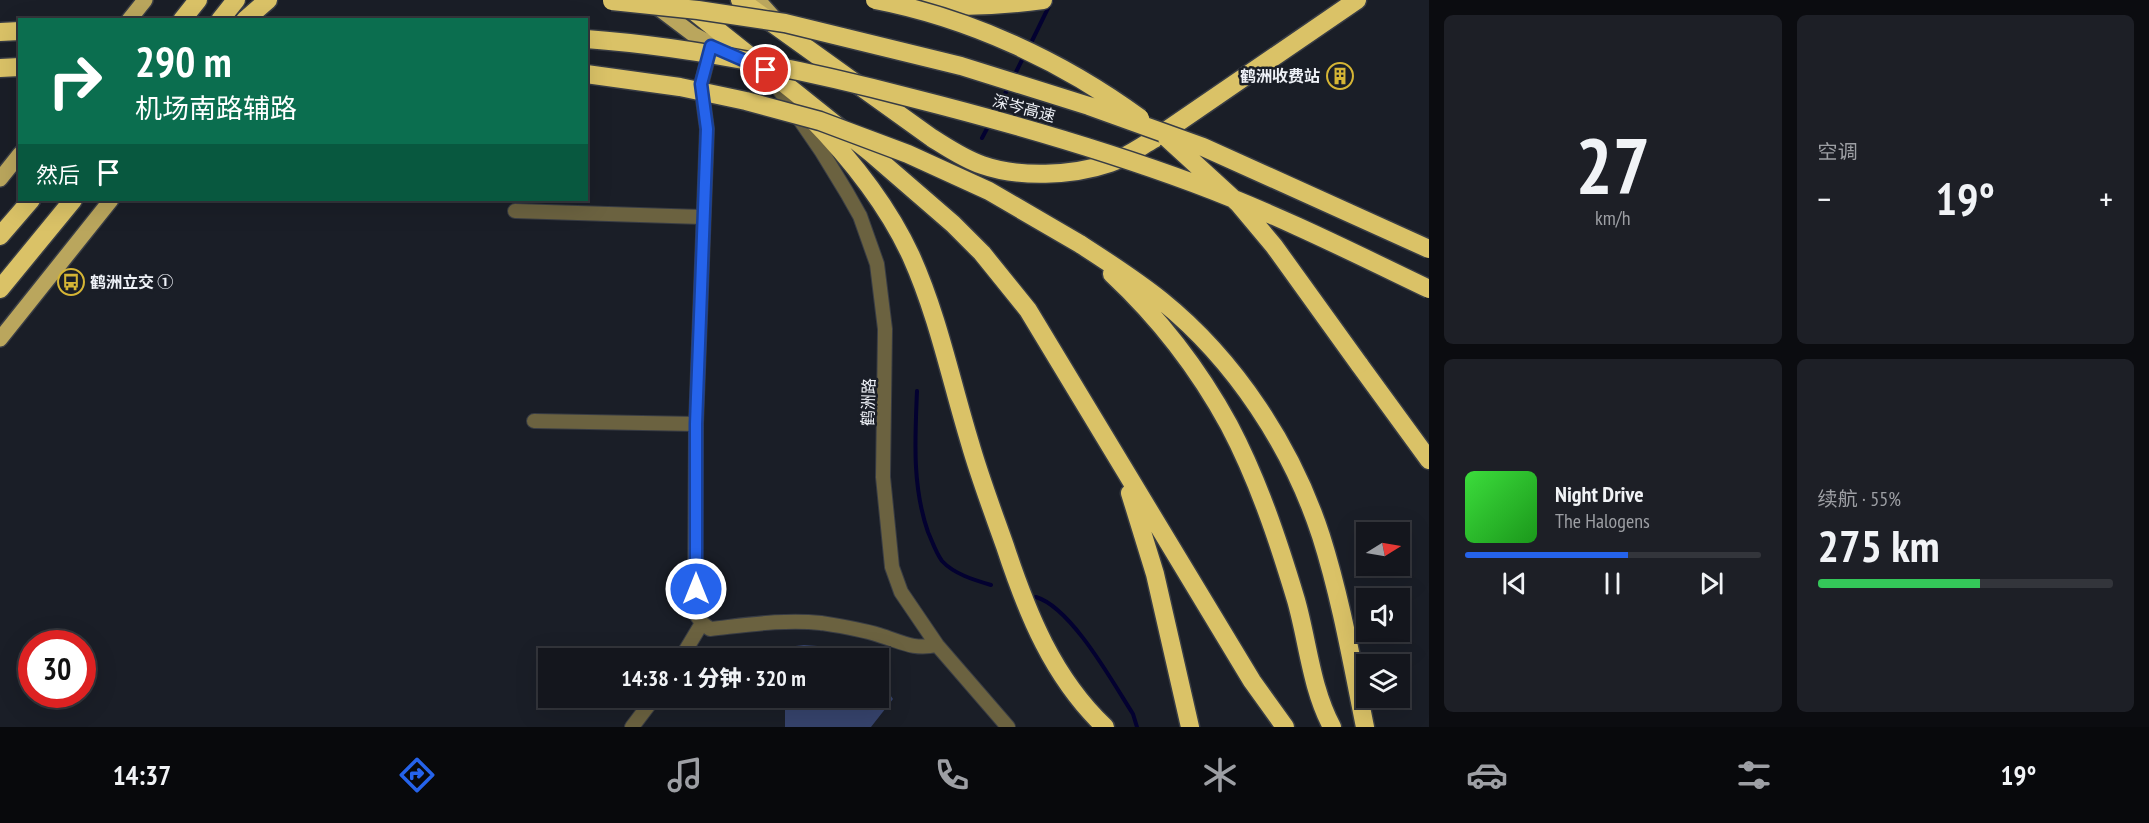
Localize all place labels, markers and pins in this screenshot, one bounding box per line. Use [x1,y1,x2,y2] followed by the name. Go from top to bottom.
[740,44,791,95] pin
[1325,61,1355,91] building icon: 鹤洲收费站
[1240,66,1320,86] place label: 鹤洲收费站
[56,267,86,297] bus stop icon: 鹤洲立交 ①
[90,272,173,292] place label: 鹤洲立交 ①

